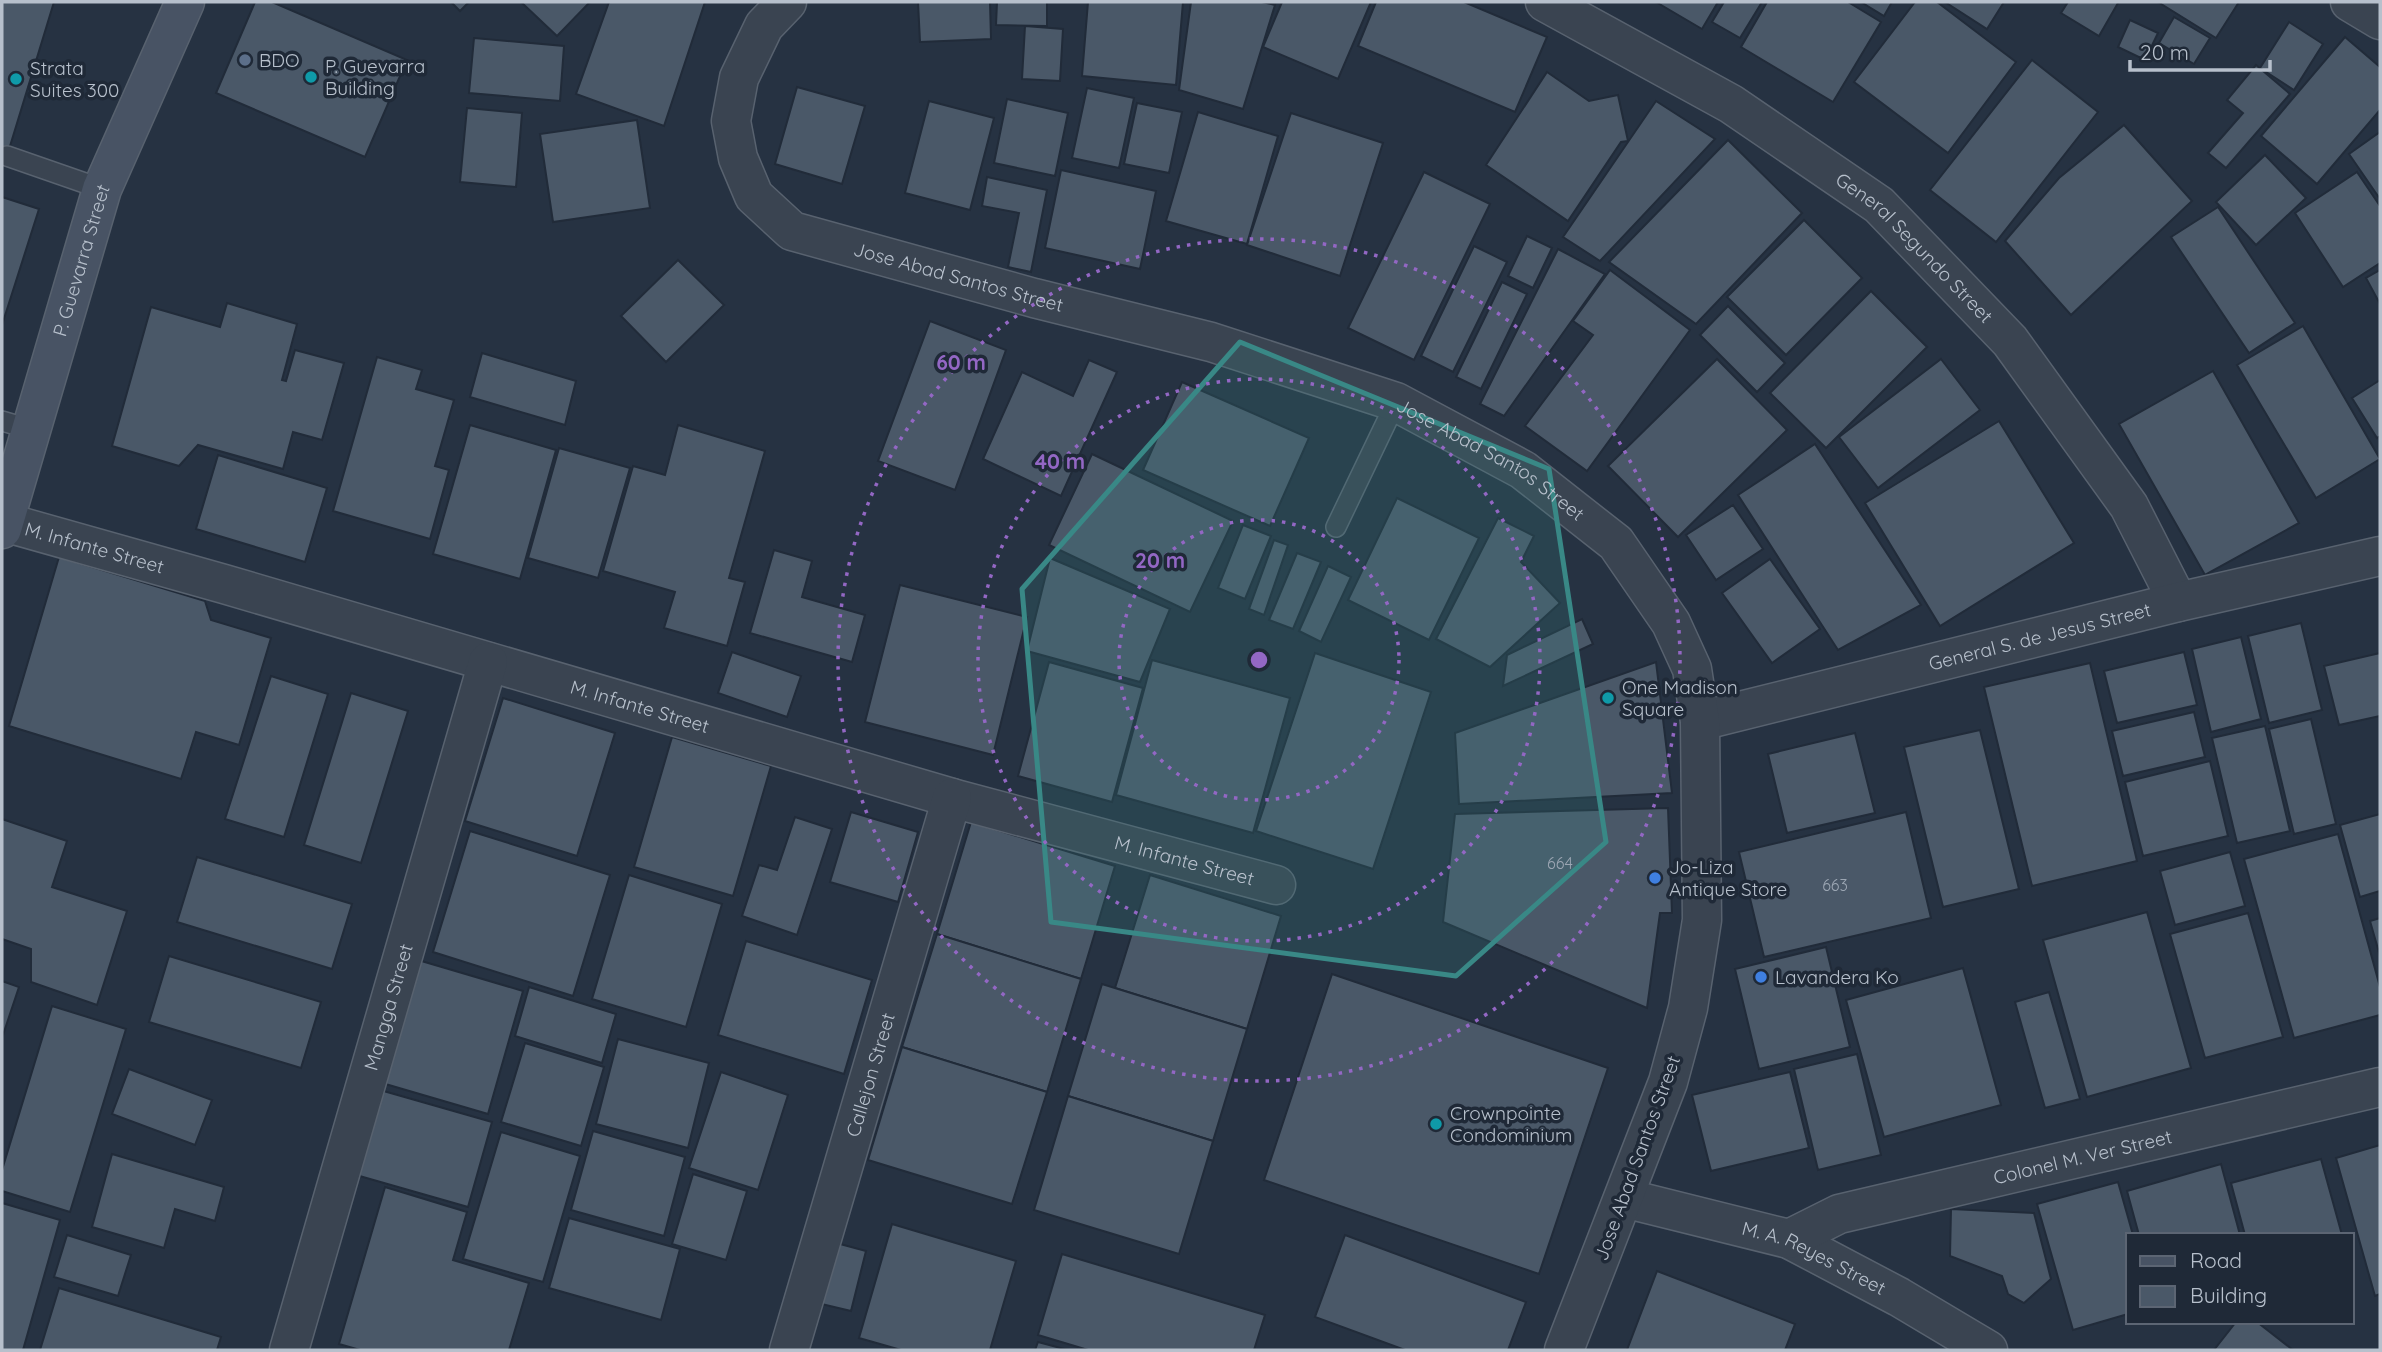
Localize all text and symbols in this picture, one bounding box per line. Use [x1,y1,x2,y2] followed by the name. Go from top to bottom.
[2130,28,2270,72] scale bar
[2140,39,2189,65] text: 20 m
[259,48,300,72] place label: BDO
[237,52,253,68] marker: BDO
[325,54,425,100] place label: P. Guevarra Building
[30,56,119,102] place label: Strata Suites 300
[303,69,319,85] marker: P. Guevarra Building
[8,71,24,87] marker: Strata Suites 300
[1831,167,1998,328] street label: General Segundo Street
[47,180,115,339] street label: P. Guevarra Street
[851,237,1066,317] street label: Jose Abad Santos Street
[936,349,986,375] text: 60 m
[1393,393,1589,526] street label: Jose Abad Santos Street
[1035,448,1085,474] text: 40 m
[22,516,167,579] street label: M. Infante Street
[1135,547,1185,573] text: 20 m
[1926,597,2153,676] street label: General S. de Jesus Street
[1247,648,1271,672] centre of rings
[567,674,712,738] street label: M. Infante Street
[1622,675,1738,721] place label: One Madison Square
[1600,690,1616,706] marker: One Madison Square
[1112,830,1257,891] street label: M. Infante Street
[1547,853,1573,873] house number: 664
[1669,855,1787,901] place label: Jo-Liza Antique Store
[1647,870,1663,886] marker: Jo-Liza Antique Store
[1822,875,1848,895] house number: 663
[359,941,418,1073] street label: Mangga Street
[1775,965,1899,989] place label: Lavandera Ko
[1753,969,1769,985] marker: Lavandera Ko
[841,1010,900,1140] street label: Callejon Street
[1589,1052,1685,1264] street label: Jose Abad Santos Street
[1450,1101,1572,1147] place label: Crownpointe Condominium
[1428,1116,1444,1132] marker: Crownpointe Condominium
[1991,1124,2174,1189] street label: Colonel M. Ver Street
[1739,1216,1890,1300] street label: M. A. Reyes Street
[2126,1233,2354,1324] legend
[2190,1247,2242,1273] text: Road
[2190,1282,2267,1308] text: Building

